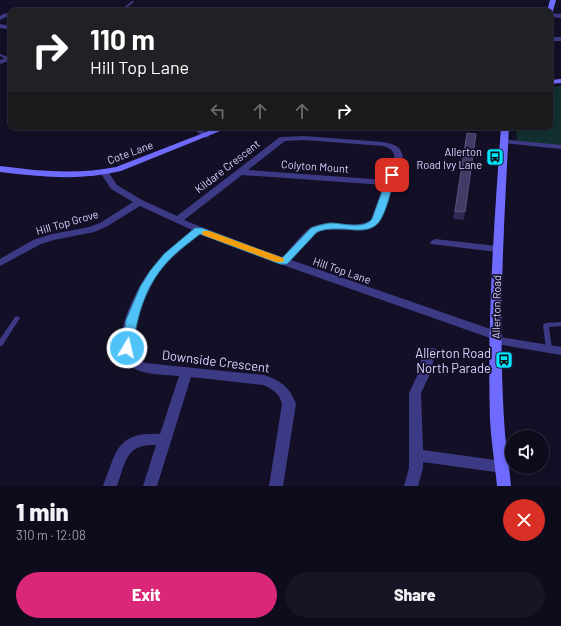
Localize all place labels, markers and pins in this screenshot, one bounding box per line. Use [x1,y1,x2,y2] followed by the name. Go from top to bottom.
[417,145,482,171] place label: Allerton Road Ivy Lane
[485,147,505,167] bus stop icon: Allerton Road Ivy Lane
[375,158,409,192] pin
[415,345,491,376] place label: Allerton Road North Parade
[494,350,514,370] bus stop icon: Allerton Road North Parade

